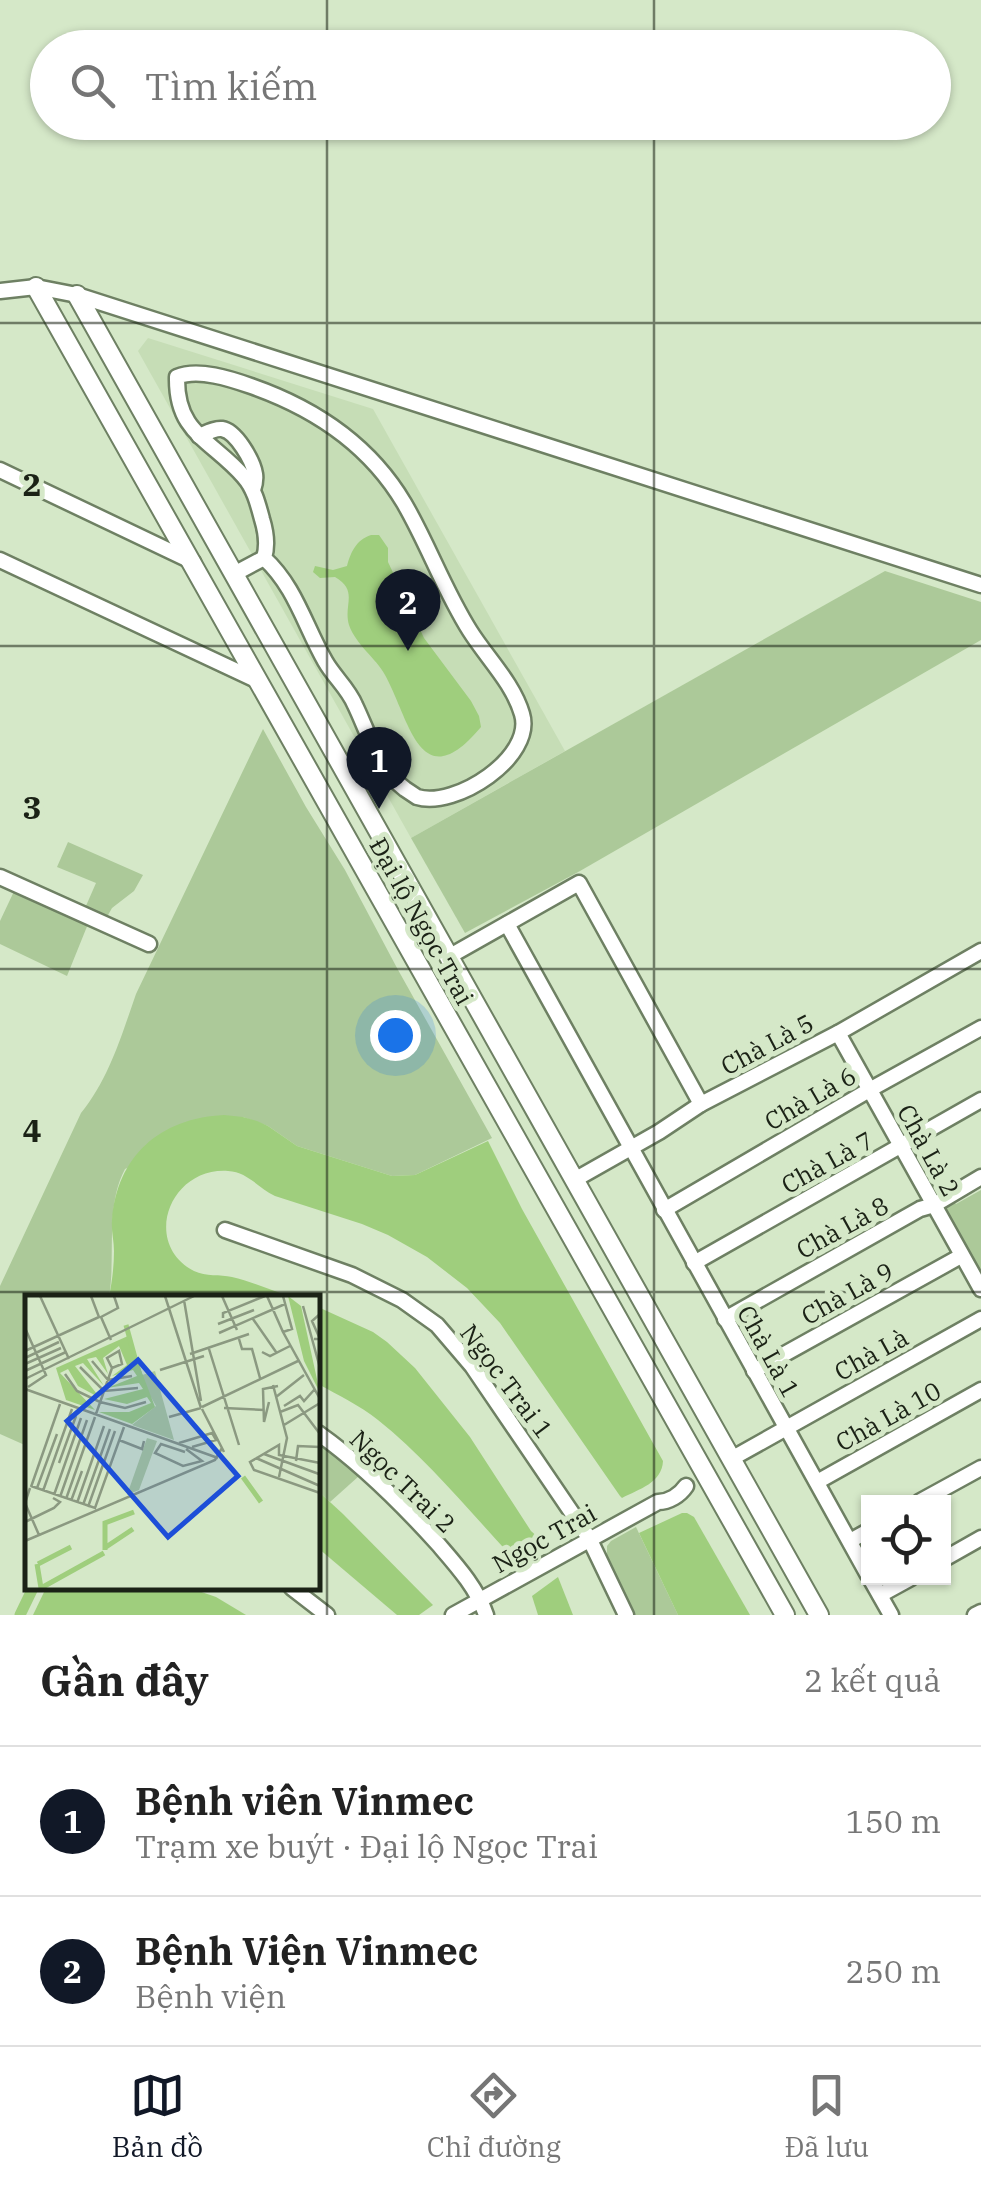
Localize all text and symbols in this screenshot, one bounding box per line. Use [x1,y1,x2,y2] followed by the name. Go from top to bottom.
[30,30,951,140] search box
[65,58,120,113] icon: search
[145,61,318,110] text: Tìm kiếm
[22,463,42,505] text: 2
[376,568,440,651] pin: 2
[346,726,412,809] pin: 1
[22,786,42,828] text: 3
[362,831,482,1011] street label: Đại lộ Ngọc Trai
[715,1006,819,1082] street label: Chà Là 5
[370,1010,421,1061] your location
[758,1059,862,1137] street label: Chà Là 6
[890,1098,968,1202] street label: Chà Là 2
[22,1109,42,1151] text: 4
[775,1123,879,1201] street label: Chà Là 7
[790,1188,894,1266] street label: Chà Là 8
[795,1254,899,1332] street label: Chà Là 9
[25,1295,320,1590] inset map
[730,1299,808,1403] street label: Chà Là 1
[453,1317,561,1445] street label: Ngọc Trai 1
[828,1320,914,1388] street label: Chà Là
[829,1374,947,1458] street label: Chà Là 10
[343,1422,463,1540] street label: Ngọc Trai 2
[861,1495,951,1585] map controls
[861,1495,951,1585] button: locate
[486,1496,602,1580] street label: Ngọc Trai
[40,1653,209,1708] text: Gần đây
[804,1659,941,1701] text: 2 kết quả
[135,1776,474,1825] text: Bệnh viên Vinmec
[63,1800,82,1842] text: 1
[845,1800,941,1842] text: 150 m
[135,1825,598,1867] text: Trạm xe buýt · Đại lộ Ngọc Trai
[135,1926,478,1975] text: Bệnh Viện Vinmec
[63,1950,82,1992] text: 2
[845,1950,941,1992] text: 250 m
[135,1975,286,2017] text: Bệnh viện
[112,2068,203,2165] tab: Bản đồ
[427,2068,561,2165] tab: Chỉ đường
[785,2068,869,2165] tab: Đã lưu

